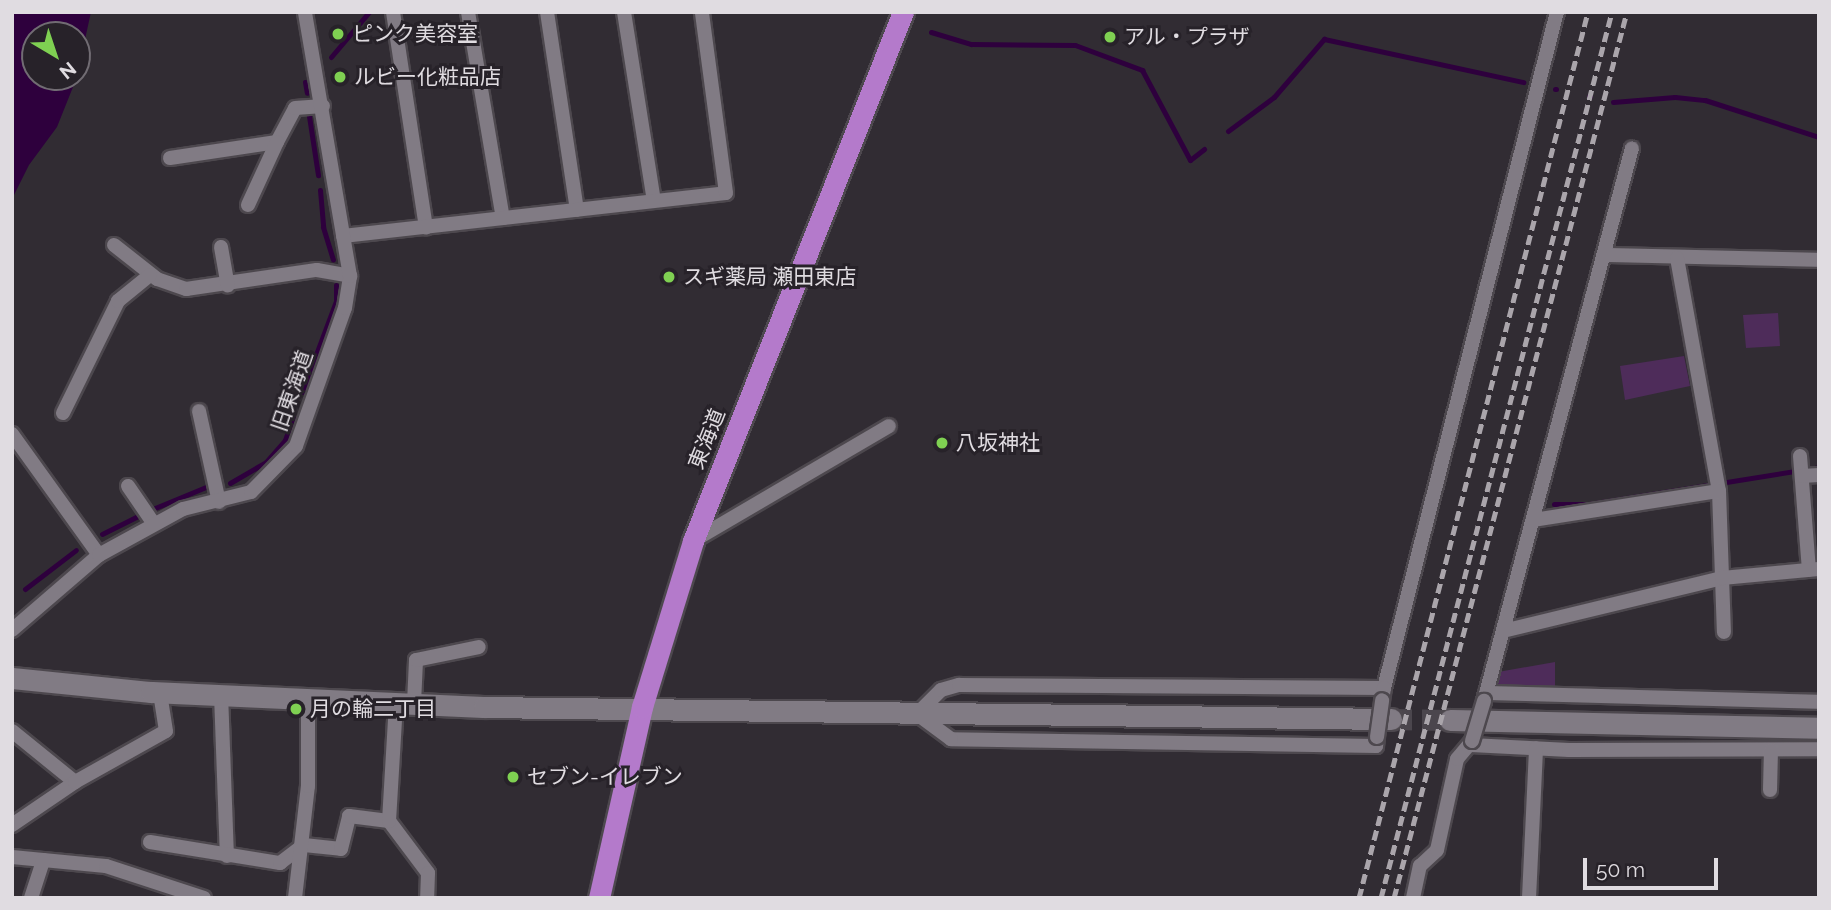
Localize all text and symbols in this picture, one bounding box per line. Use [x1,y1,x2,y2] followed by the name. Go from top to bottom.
[21,21,91,91] north arrow
[352,21,478,47] place label: ピンク美容室
[1124,24,1250,50] place label: アル・プラザ
[330,26,346,42] marker: ピンク美容室
[1102,29,1118,45] marker: アル・プラザ
[55,58,81,84] text: N
[354,64,501,90] place label: ルビー化粧品店
[332,69,348,85] marker: ルビー化粧品店
[683,264,856,290] place label: スギ薬局 瀬田東店
[661,269,677,285] marker: スギ薬局 瀬田東店
[266,347,318,435] street label: 旧東海道
[684,405,730,473] street label: 東海道
[956,430,1040,456] place label: 八坂神社
[934,435,950,451] marker: 八坂神社
[310,696,436,722] place label: 月の輪二丁目
[288,701,304,717] marker: 月の輪二丁目
[527,764,683,790] place label: セブン-イレブン
[505,769,521,785] marker: セブン-イレブン
[1586,844,1721,888] scale bar
[1596,857,1645,882] text: 50 m

